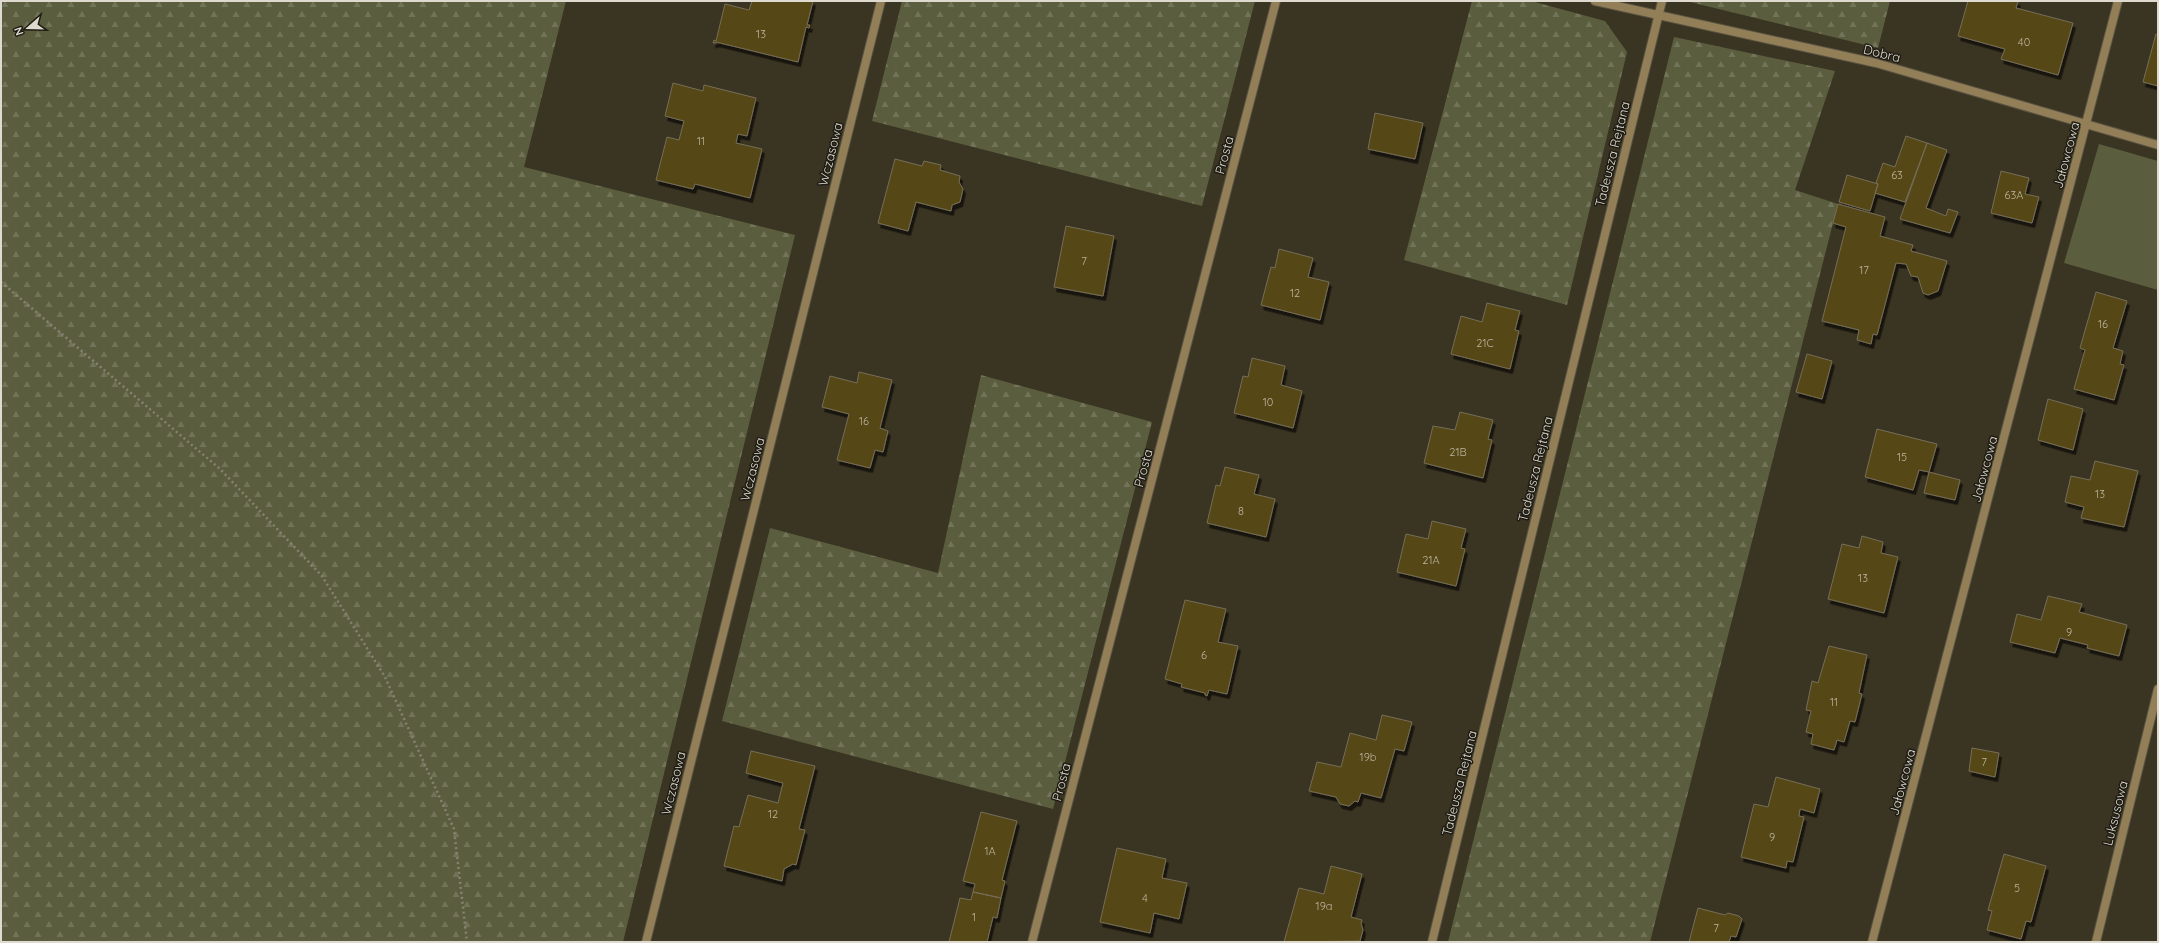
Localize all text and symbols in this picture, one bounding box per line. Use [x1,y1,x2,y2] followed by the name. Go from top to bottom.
[8,8,48,48] north arrow
[11,25,27,38] text: N
[756,27,766,41] house number: 13
[2018,35,2030,49] house number: 40
[1862,41,1902,65] street label: Dobra
[1591,100,1633,208] street label: Tadeusza Rejtana
[2049,120,2083,190] street label: Jałowcowa
[814,121,846,187] street label: Wczasowa
[697,134,705,148] house number: 11
[1211,134,1237,176] street label: Prosta
[1891,168,1903,182] house number: 63
[2005,188,2023,202] house number: 63A
[1081,254,1087,268] house number: 7
[1859,263,1869,277] house number: 17
[1290,286,1300,300] house number: 12
[2098,317,2108,331] house number: 16
[1476,336,1494,350] house number: 21C
[1263,395,1273,409] house number: 10
[859,414,869,428] house number: 16
[1514,415,1556,523] street label: Tadeusza Rejtana
[1967,434,2001,504] street label: Jałowcowa
[736,436,768,502] street label: Wczasowa
[1449,445,1467,459] house number: 21B
[1130,447,1156,489] street label: Prosta
[1897,450,1907,464] house number: 15
[2095,487,2105,501] house number: 13
[1238,504,1244,518] house number: 8
[1422,553,1440,567] house number: 21A
[1858,571,1868,585] house number: 13
[2066,625,2072,639] house number: 9
[1201,648,1207,662] house number: 6
[1830,695,1838,709] house number: 11
[1438,729,1480,837] street label: Tadeusza Rejtana
[1885,747,1919,817] street label: Jałowcowa
[657,750,689,816] street label: Wczasowa
[1360,750,1377,764] house number: 19b
[1981,755,1987,769] house number: 7
[1048,761,1074,803] street label: Prosta
[2099,779,2131,847] street label: Luksusowa
[768,807,778,821] house number: 12
[1769,830,1775,844] house number: 9
[984,844,996,858] house number: 1A
[2014,881,2020,895] house number: 5
[1142,891,1148,905] house number: 4
[1316,899,1332,913] house number: 19a
[972,910,976,924] house number: 1
[1713,921,1719,935] house number: 7

